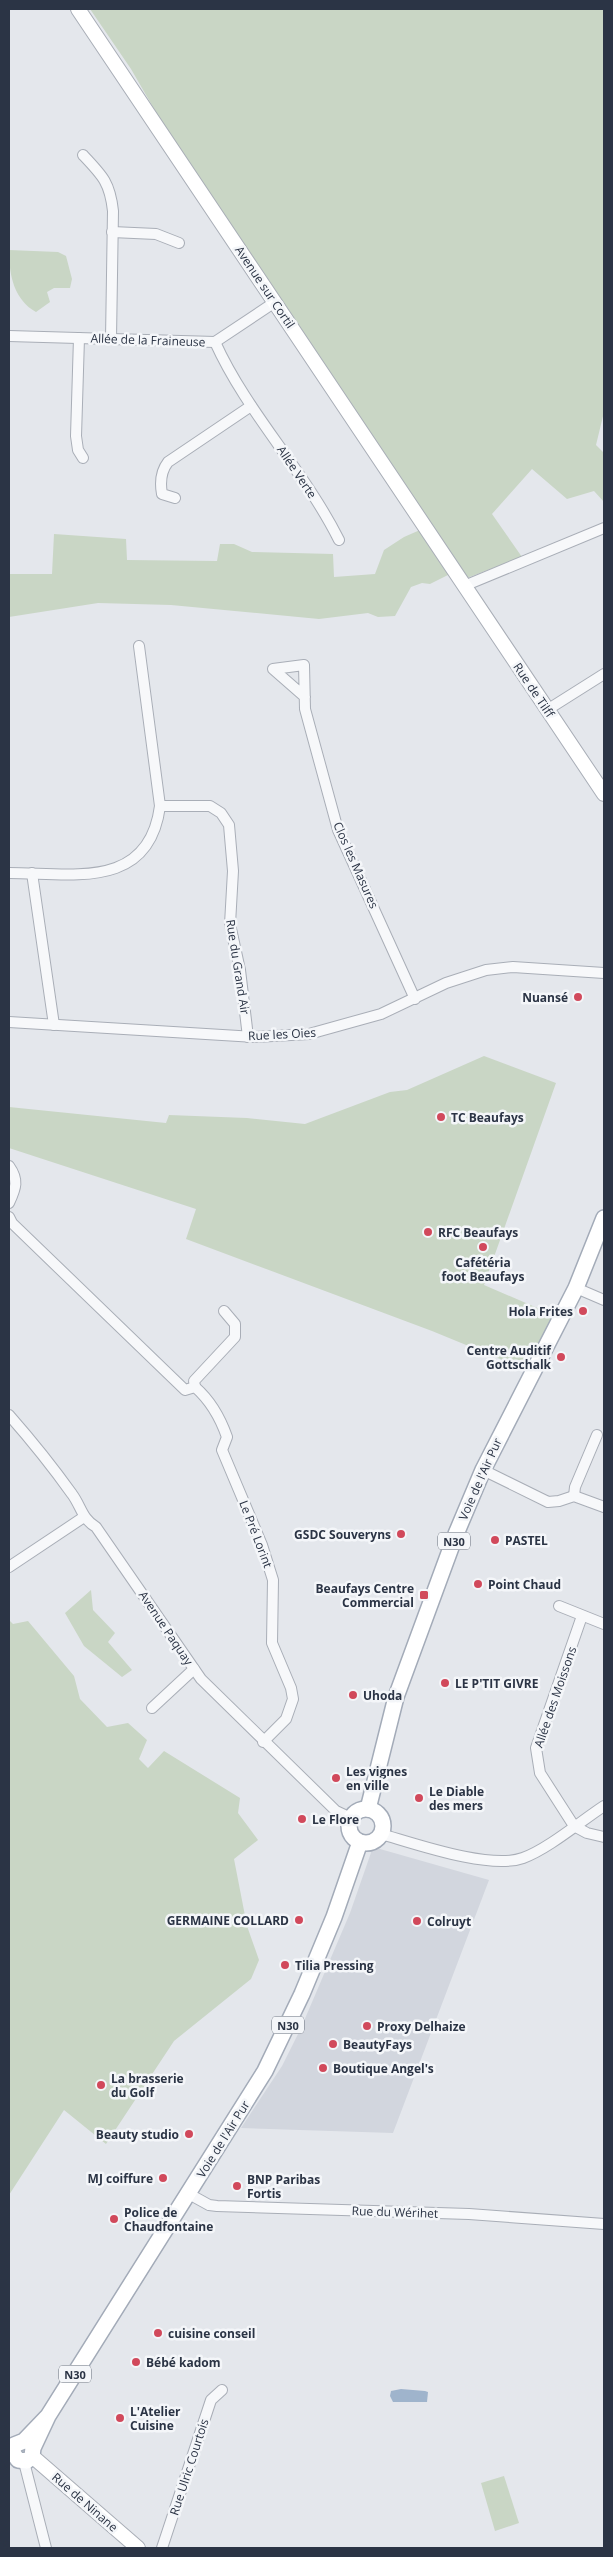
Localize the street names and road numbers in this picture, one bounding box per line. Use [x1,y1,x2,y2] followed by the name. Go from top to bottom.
[231,242,299,332] street label: Avenue sur Cortil
[90,329,206,351] street label: Allée de la Fraineuse
[273,442,321,502] street label: Allée Verte
[509,659,559,721] street label: Rue de Tilff
[329,819,383,911] street label: Clos les Masures
[222,918,254,1016] street label: Rue du Grand Air
[248,1024,317,1044] street label: Rue les Oies
[454,1435,506,1523] street label: Voie de l'Air Pur
[235,1498,277,1570] street label: Le Pré Lorint
[438,1532,470,1550] road number: N30
[135,1588,198,1669] street label: Avenue Paquay
[530,1644,580,1750] street label: Allée des Moissons
[272,2016,304,2034] road number: N30
[192,2097,254,2181] street label: Voie de l'Air Pur
[351,2202,439,2222] street label: Rue du Wérihet
[59,2366,91,2382] road number: N30
[165,2416,213,2517] street label: Rue Ulric Courtois
[48,2469,122,2535] street label: Rue de Ninane

